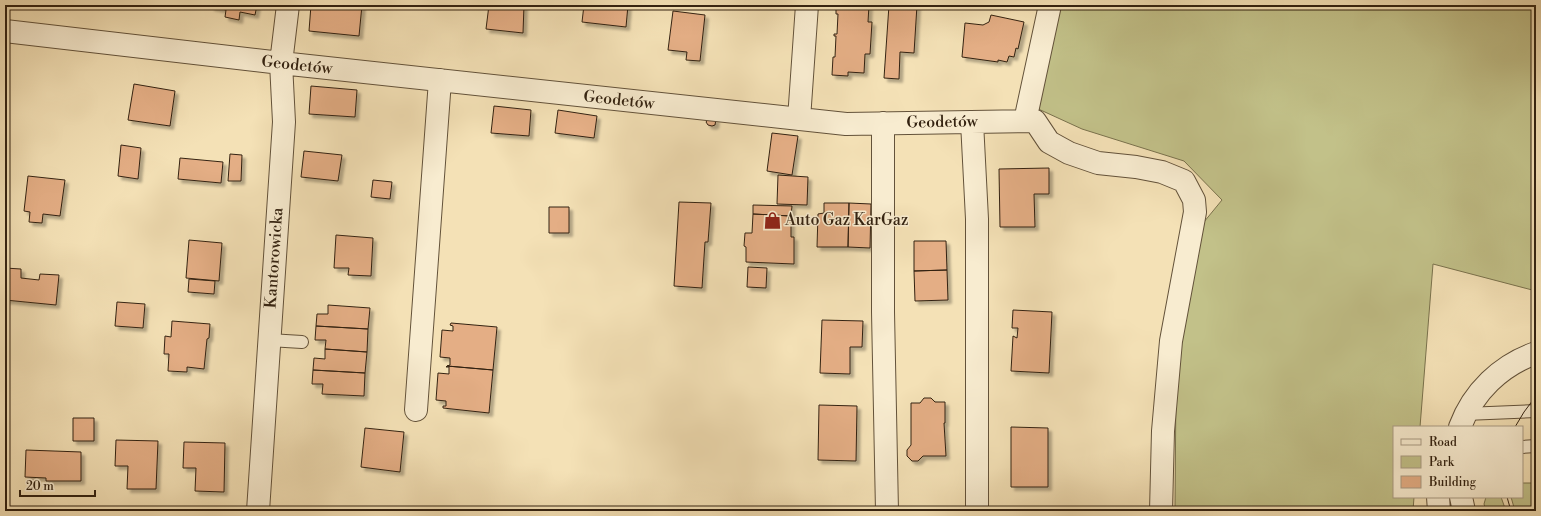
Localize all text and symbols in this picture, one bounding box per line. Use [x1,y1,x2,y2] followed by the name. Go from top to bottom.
[261,51,334,79] street label: Geodetów
[583,86,656,114] street label: Geodetów
[906,111,979,133] street label: Geodetów
[260,206,288,309] street label: Kantorowicka
[762,210,782,230] shop icon: Auto Gaz KarGaz
[784,210,908,230] place label: Auto Gaz KarGaz
[1393,426,1523,498] legend
[1429,435,1457,450] text: Road
[1429,455,1455,470] text: Park
[20,472,95,498] scale bar
[1428,475,1477,490] text: Building
[26,479,54,494] text: 20 m

